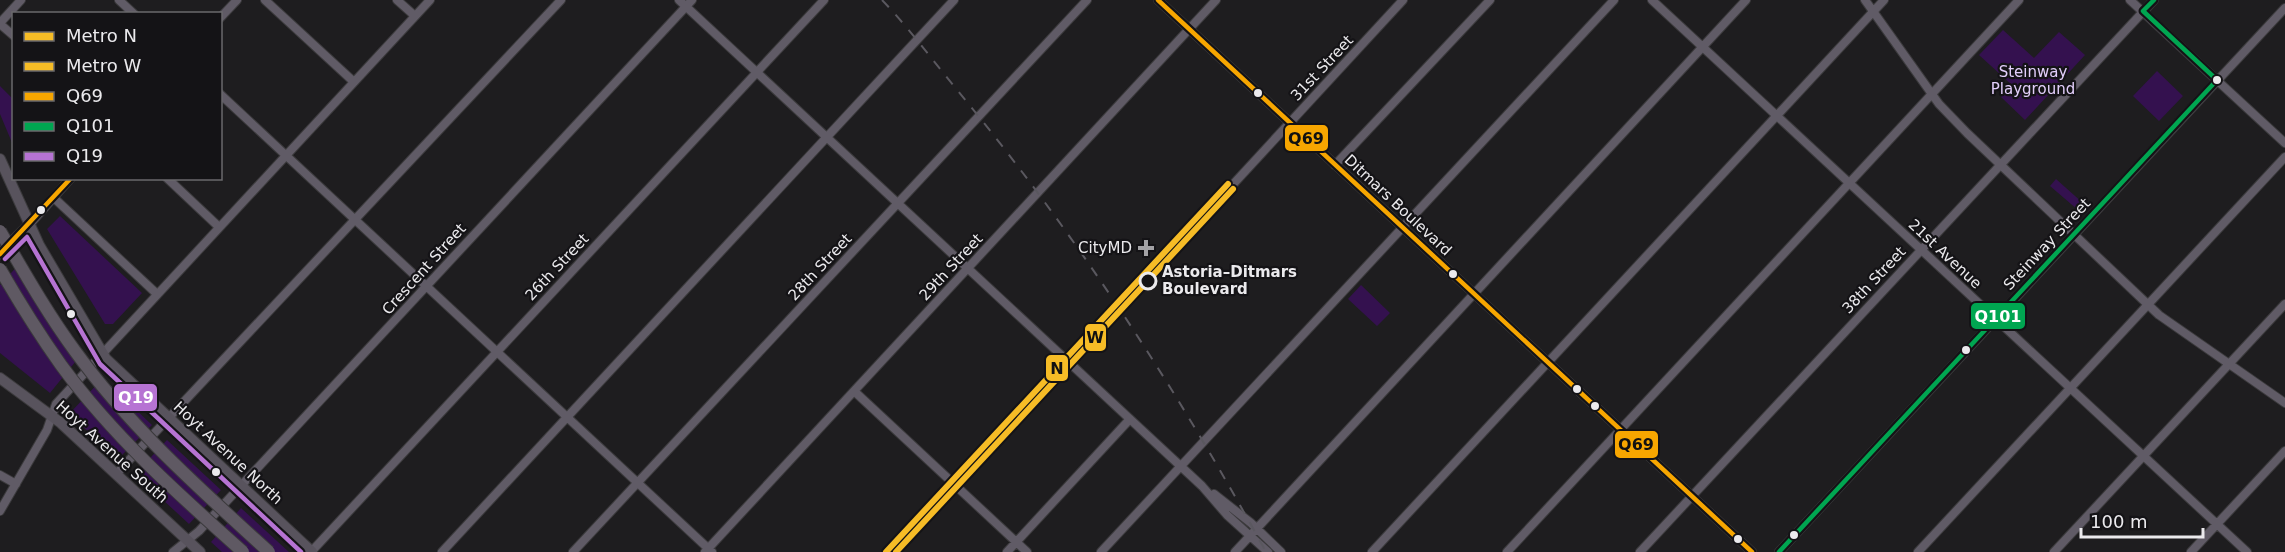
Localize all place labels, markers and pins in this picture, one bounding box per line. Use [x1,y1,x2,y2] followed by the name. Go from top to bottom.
[2211,74,2223,86] unlabelled marker
[1252,87,1264,99] unlabelled marker
[35,204,47,216] unlabelled marker
[1078,239,1132,257] place label: CityMD
[1137,239,1155,257] marker: CityMD
[1162,263,1297,298] place label: Astoria–Ditmars Boulevard
[1447,268,1459,280] unlabelled marker
[1139,272,1157,290] marker: Astoria–Ditmars Boulevard
[65,308,77,320] unlabelled marker
[1960,344,1972,356] unlabelled marker
[1571,383,1583,395] unlabelled marker
[1589,400,1601,412] unlabelled marker
[210,466,222,478] unlabelled marker
[1788,529,1800,541] unlabelled marker
[1732,533,1744,545] unlabelled marker

